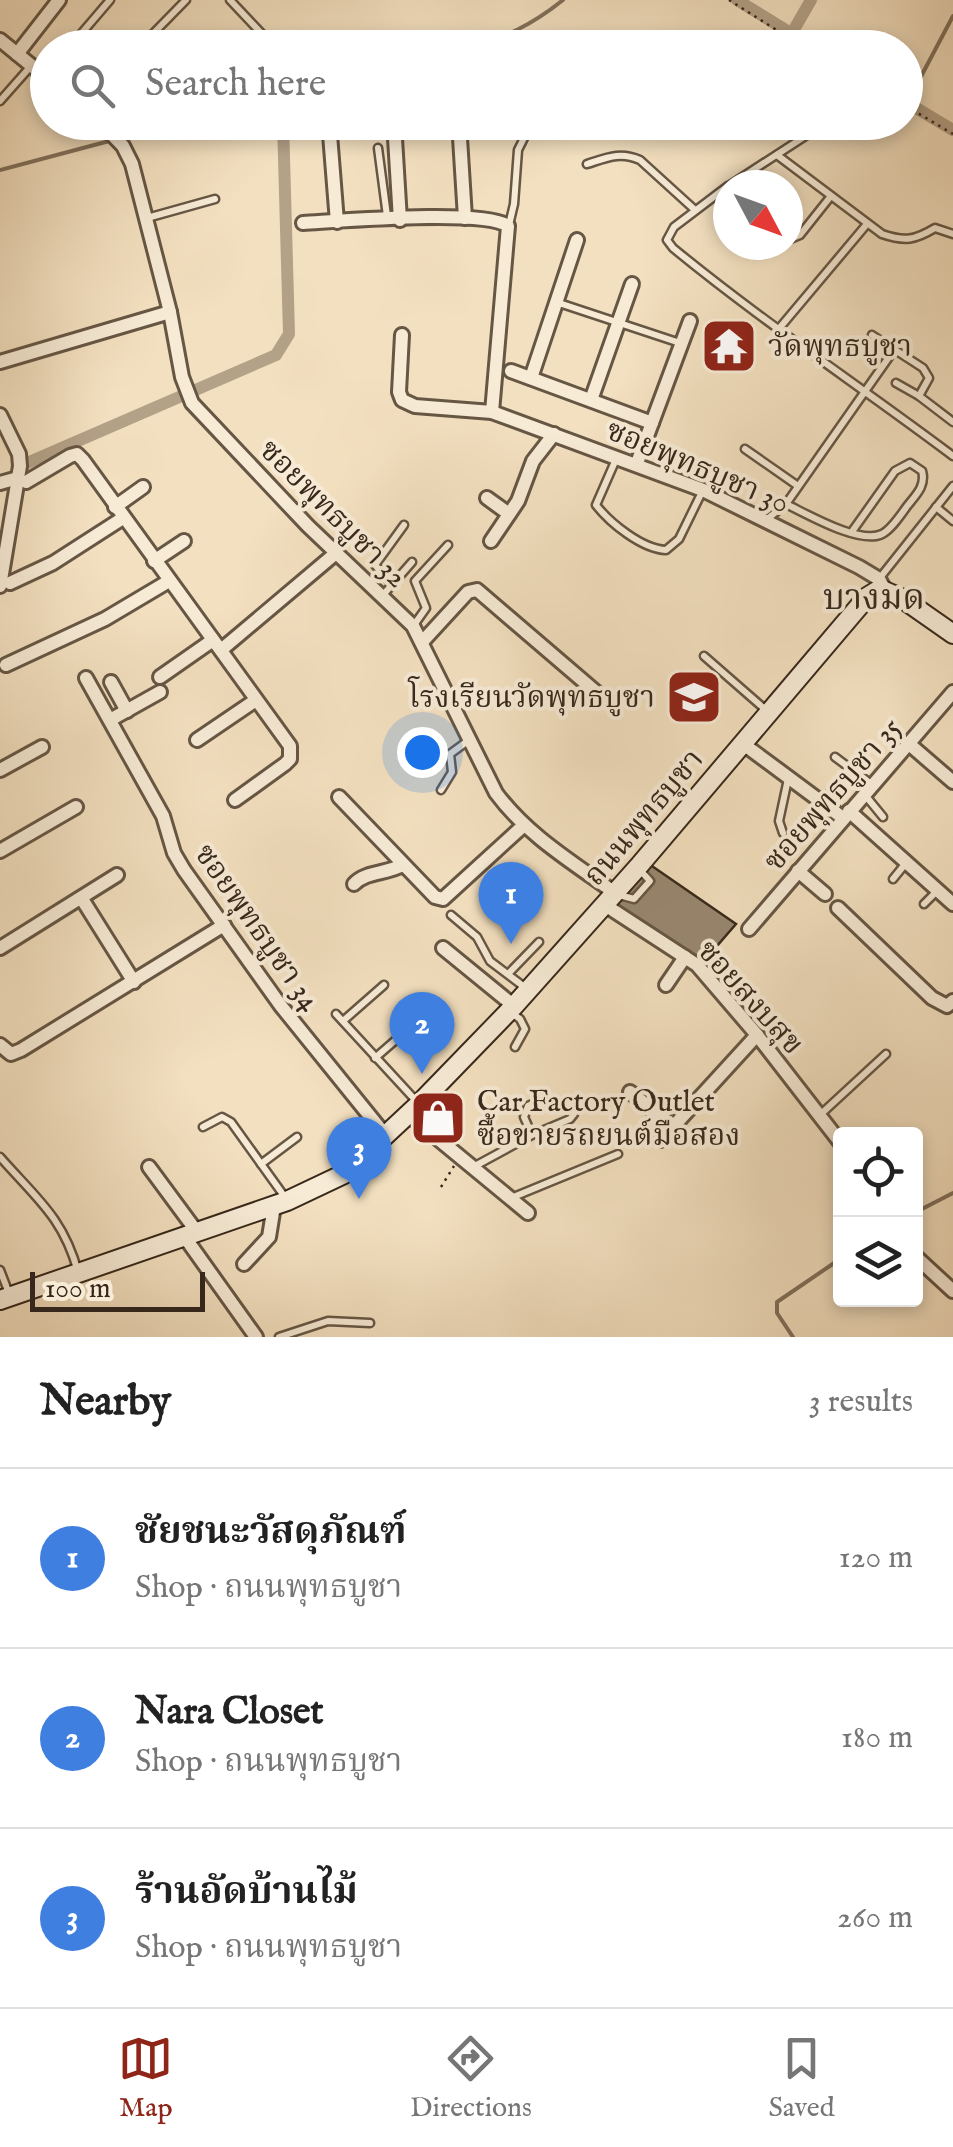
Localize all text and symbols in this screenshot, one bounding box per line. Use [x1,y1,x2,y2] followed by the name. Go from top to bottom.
[30,30,923,140] search box
[65,58,120,113] icon: search
[145,61,326,109] text: Search here
[713,170,803,260] north arrow
[699,316,759,376] temple icon: วัดพุทธบูชา
[768,329,912,367] place label: วัดพุทธบูชา
[600,412,795,523] street label: ซอยพุทธบูชา 30
[250,432,415,597] street label: ซอยพุทธบูชา 32
[823,577,925,622] district label: บางมด
[664,667,724,727] school or university icon: โรงเรียนวัดพุทธบูชา
[407,676,655,718] place label: โรงเรียนวัดพุทธบูชา
[756,711,911,880] street label: ซอยพุทธบูชา 35
[397,727,448,778] your location
[576,742,713,895] street label: ถนนพุทธบูชา
[185,837,328,1019] street label: ซอยพุทธบูชา 34
[478,862,544,944] pin: 1
[688,933,811,1063] street label: ซอยสงบสุข
[390,992,454,1074] pin: 2
[477,1084,740,1156] place label: Car Factory Outlet ซื้อขายรถยนต์มือสอง
[408,1088,468,1148] shop icon: Car Factory Outlet ซื้อขายรถยนต์มือสอง
[326,1116,392,1199] pin: 3
[833,1127,923,1307] map controls
[833,1127,923,1217] button: locate
[833,1217,923,1307] button: layers
[30,1267,205,1312] scale bar
[45,1272,111,1307] text: 100 m
[40,1376,171,1429] text: Nearby
[809,1382,913,1423] text: 3 results
[135,1509,406,1557] text: ชัยชนะวัสดุภัณฑ์
[67,1538,78,1579] text: 1
[839,1538,913,1579] text: 120 m
[135,1568,402,1609] text: Shop · ถนนพุทธบูชา
[135,1689,324,1737] text: Nara Closet
[65,1718,80,1759] text: 2
[841,1718,913,1759] text: 180 m
[135,1742,402,1783] text: Shop · ถนนพุทธบูชา
[135,1869,358,1917] text: ร้านอัดบ้านไม้
[67,1898,78,1939] text: 3
[837,1898,913,1939] text: 260 m
[135,1928,402,1969] text: Shop · ถนนพุทธบูชา
[118,2031,173,2126] tab: Map
[410,2031,532,2126] tab: Directions
[768,2031,835,2126] tab: Saved

